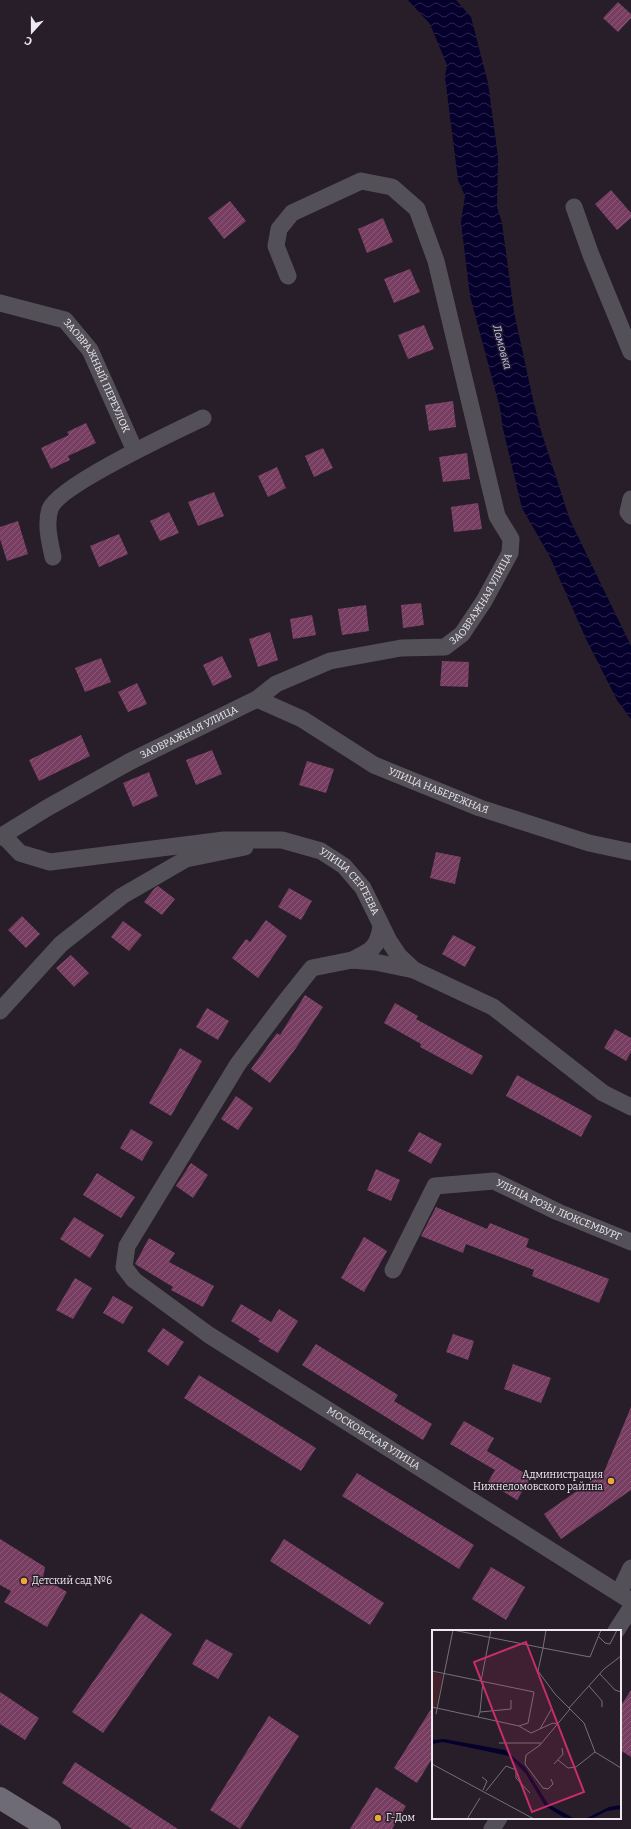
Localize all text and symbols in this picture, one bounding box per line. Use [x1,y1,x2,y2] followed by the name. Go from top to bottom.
[12,12,52,52] north arrow
[23,34,34,48] text: С
[61,317,132,435] street label: ЗАОВРАЖНЫЙ ПЕРЕУЛОК
[490,322,514,371] water label: Ломовка
[447,550,515,647] street label: ЗАОВРАЖНАЯ УЛИЦА
[138,703,240,762] street label: ЗАОВРАЖНАЯ УЛИЦА
[386,765,490,816] street label: УЛИЦА НАБЕРЕЖНАЯ
[317,845,382,918] street label: УЛИЦА СЕРГЕЕВА
[494,1177,623,1243] street label: УЛИЦА РОЗЫ ЛЮКСЕМБУРГ
[325,1405,423,1473] street label: МОСКОВСКАЯ УЛИЦА
[473,1469,604,1493] place label: Администрация Нижнеломовского райлна
[606,1476,616,1486] marker: Администрация Нижнеломовского райлна
[32,1575,112,1587] place label: Детский сад №6
[19,1576,29,1586] marker: Детский сад №6
[432,1630,621,1819] inset map
[386,1812,416,1824] place label: Г-Дом
[373,1813,383,1823] marker: Г-Дом

